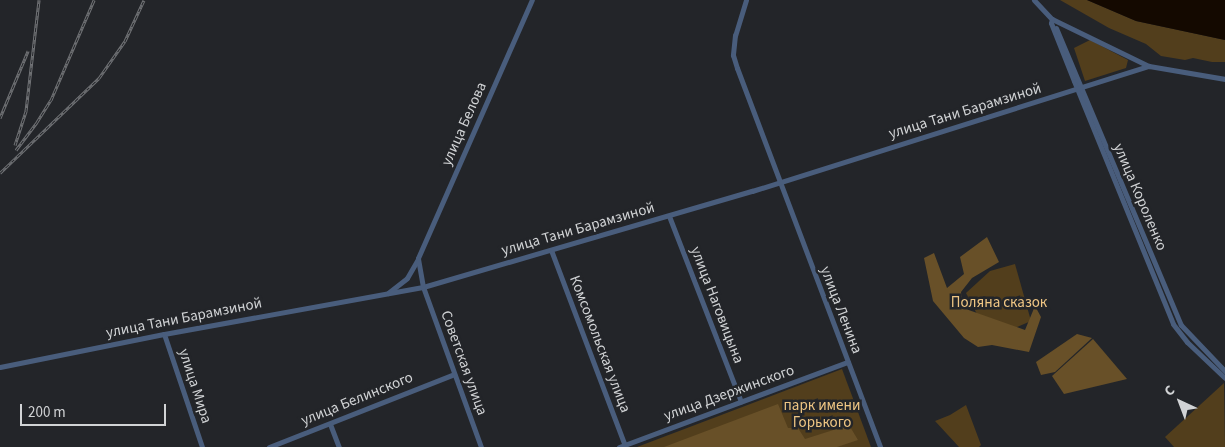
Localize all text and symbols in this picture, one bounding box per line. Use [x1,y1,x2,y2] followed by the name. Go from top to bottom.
[438,79,490,169] street label: улица Белова
[887,79,1043,143] street label: улица Тани Барамзиной
[1109,141,1171,253] street label: улица Короленко
[499,199,657,259] street label: улица Тани Барамзиной
[686,244,748,366] street label: улица Наговицына
[816,264,866,356] street label: улица Ленина
[566,273,634,415] street label: Комсомольская улица
[104,294,264,342] street label: улица Тани Барамзиной
[951,294,1047,312] park label: Поляна сказок
[437,308,491,418] street label: Советская улица
[174,346,216,426] street label: улица Мира
[661,361,797,425] street label: улица Дзержинского
[298,368,416,430] street label: улица Белинского
[1155,377,1205,427] north arrow
[1160,381,1180,401] text: С
[22,394,169,426] scale bar
[784,396,860,431] park label: парк имени Горького
[28,402,66,423] text: 200 m

